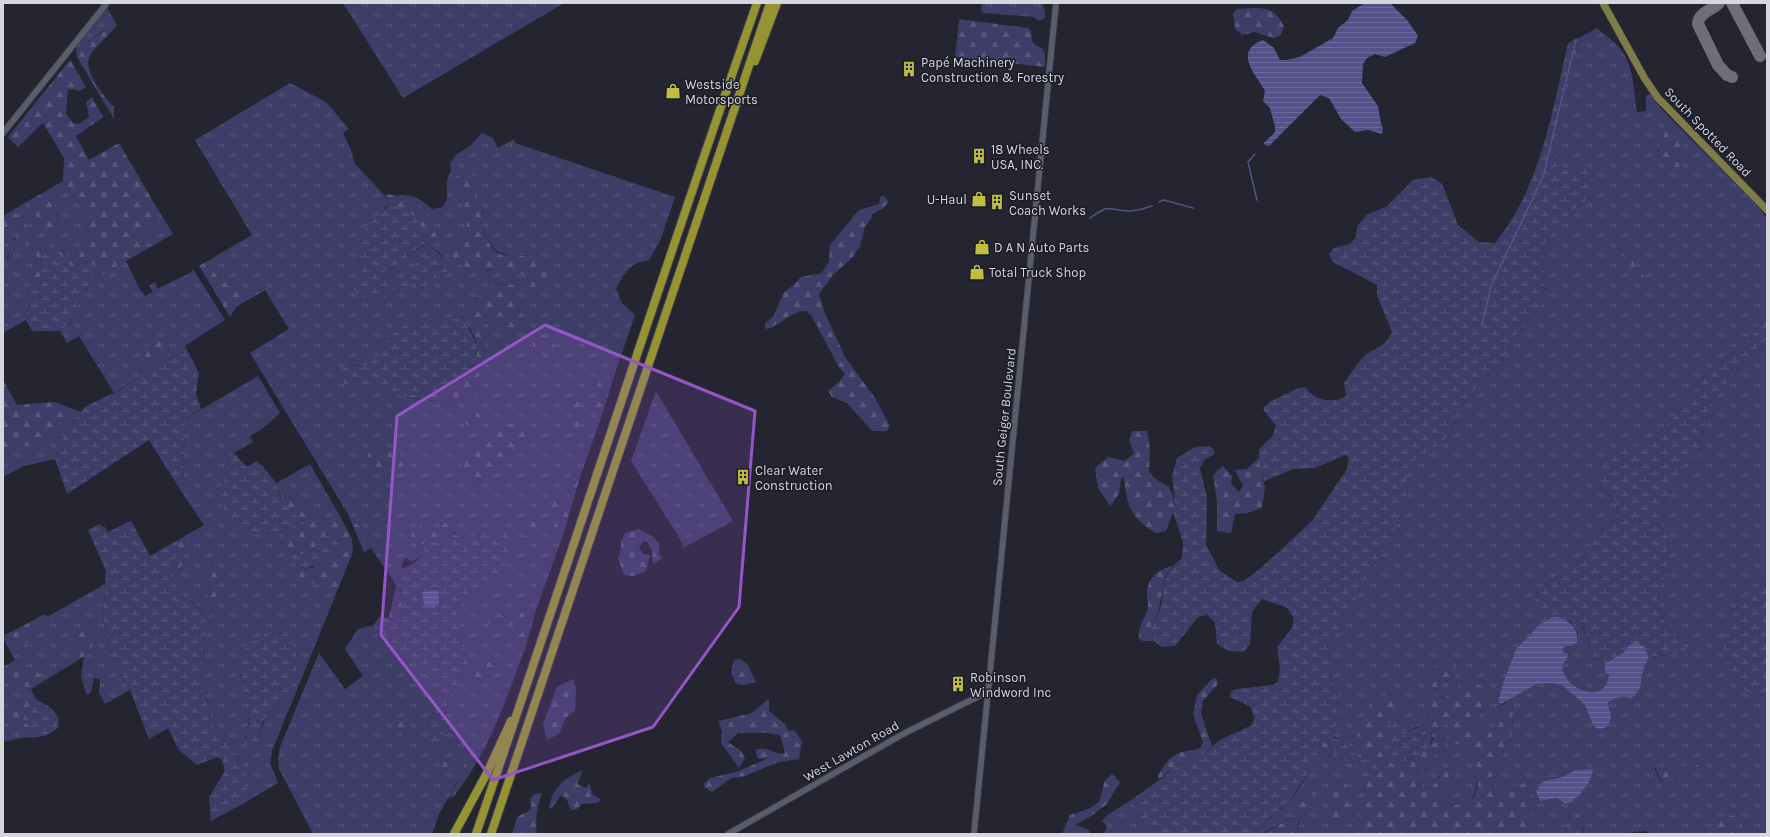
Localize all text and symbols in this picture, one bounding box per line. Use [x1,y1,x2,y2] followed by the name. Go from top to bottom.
[921,55,1064,85] place label: Papé Machinery Construction & Forestry
[900,60,918,78] building icon: Papé Machinery Construction & Forestry
[685,77,758,107] place label: Westside Motorsports
[664,82,682,100] shop icon: Westside Motorsports
[1661,84,1755,180] street label: South Spotted Road
[991,142,1050,172] place label: 18 Wheels USA, INC.
[970,147,988,165] building icon: 18 Wheels USA, INC.
[1009,188,1086,218] place label: Sunset Coach Works
[970,190,988,208] shop icon: U-Haul
[927,192,967,207] place label: U-Haul
[988,193,1006,211] building icon: Sunset Coach Works
[973,238,991,256] shop icon: D A N Auto Parts
[994,240,1090,255] place label: D A N Auto Parts
[968,263,986,281] shop icon: Total Truck Shop
[989,265,1086,280] place label: Total Truck Shop
[989,347,1019,487] street label: South Geiger Boulevard
[755,463,833,493] place label: Clear Water Construction
[734,468,752,486] building icon: Clear Water Construction
[970,670,1051,700] place label: Robinson Windword Inc
[949,675,967,693] building icon: Robinson Windword Inc
[800,717,902,785] street label: West Lawton Road

